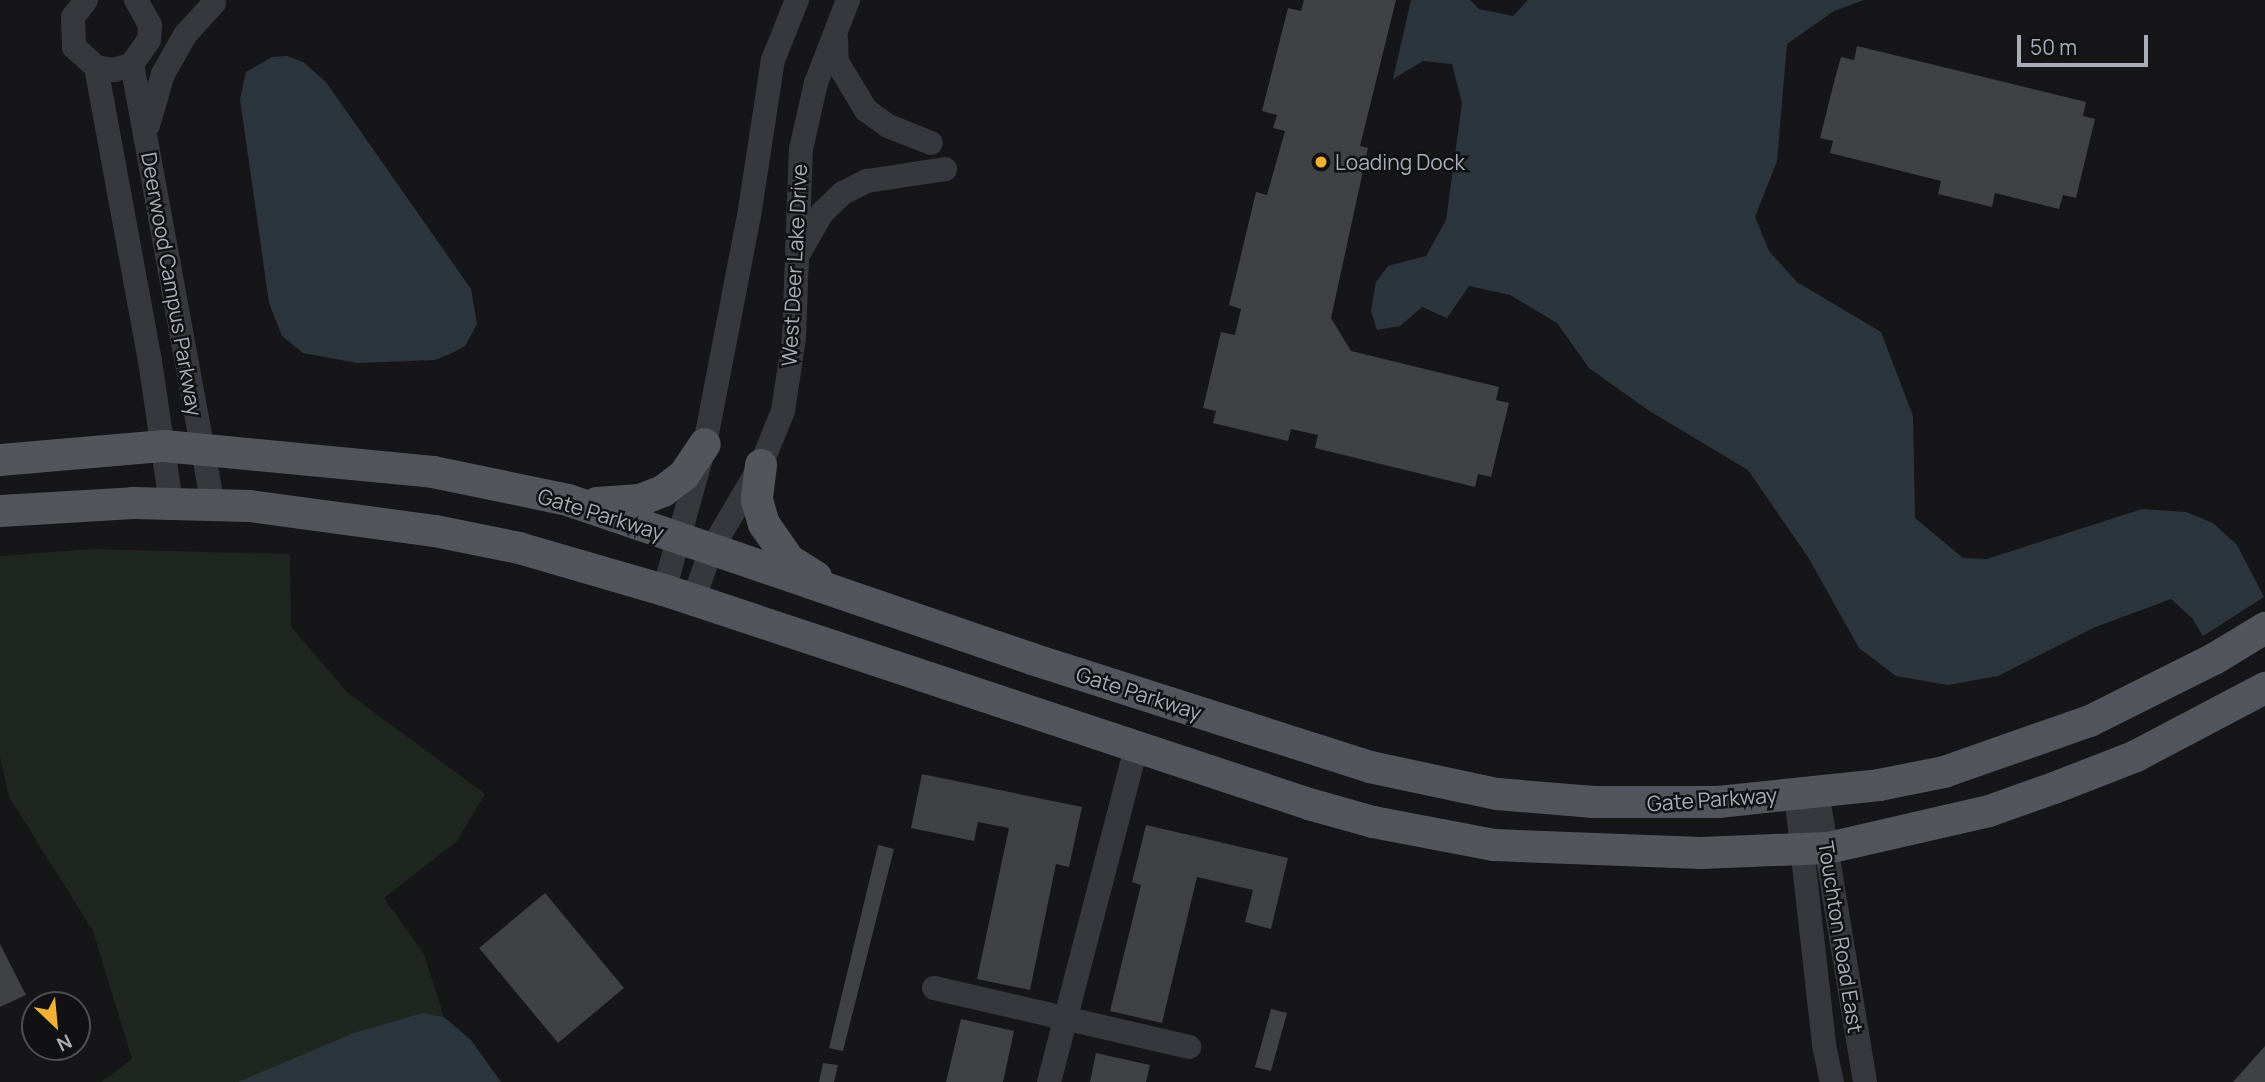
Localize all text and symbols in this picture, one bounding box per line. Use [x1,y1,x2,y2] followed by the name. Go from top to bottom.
[2020,21,2151,65] scale bar
[2030,33,2077,61] text: 50 m
[1335,149,1465,175] place label: Loading Dock
[136,150,208,418] street label: Deerwood Campus Parkway
[1313,154,1329,170] marker: Loading Dock
[776,163,812,367] street label: West Deer Lake Drive
[535,483,667,545] street label: Gate Parkway
[1073,661,1205,725] street label: Gate Parkway
[1646,782,1778,816] street label: Gate Parkway
[1813,839,1869,1035] street label: Touchton Road East
[21,991,91,1061] north arrow
[52,1028,76,1058] text: N

